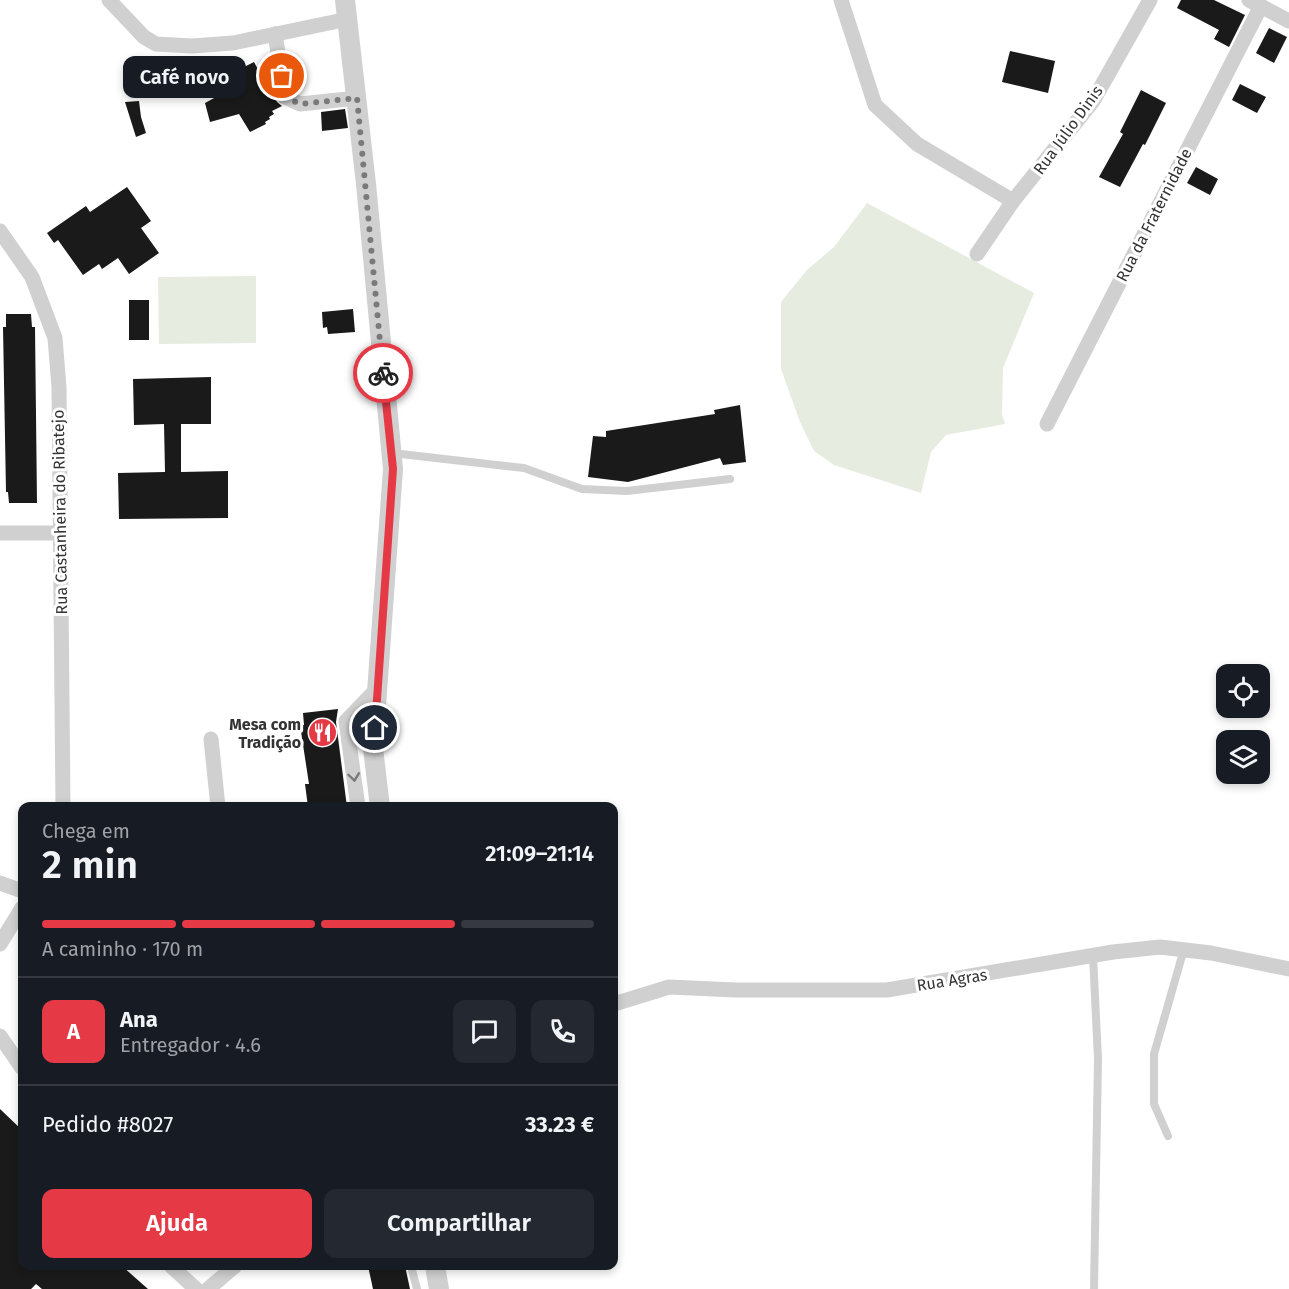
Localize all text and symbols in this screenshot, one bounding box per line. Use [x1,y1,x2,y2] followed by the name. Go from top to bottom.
[256,50,307,101] pin
[123,55,246,97] callout: Café novo
[265,59,298,92] icon: bag
[140,65,229,89] text: Café novo
[1029,82,1107,178] street label: Rua Júlio Dinis
[1112,145,1196,285] street label: Rua da Fraternidade
[353,343,413,403] courier
[367,357,400,390] icon: bike
[49,409,71,615] street label: Rua Castanheira do Ribatejo
[1216,664,1270,784] map controls
[1216,664,1270,718] button: locate
[349,702,400,753] pin
[358,711,391,744] icon: home
[229,715,301,753] place label: Mesa com Tradição
[306,717,338,749] restaurant icon: Mesa com Tradição
[1216,730,1270,784] button: layers
[348,772,360,781] one-way arrow
[42,819,130,843] text: Chega em
[485,840,594,867] text: 21:09–21:14
[42,842,138,888] text: 2 min
[42,937,203,961] text: A caminho · 170 m
[915,965,989,995] street label: Rua Agras
[453,1000,516,1063] button: chat
[531,1000,594,1063] button: phone
[120,1006,158,1033] text: Ana
[67,1018,80,1045] text: A
[120,1033,261,1057] text: Entregador · 4.6
[42,1111,173,1138] text: Pedido #8027
[525,1111,594,1138] text: 33.23 €
[42,1189,312,1258] button: Ajuda
[324,1189,594,1258] button: Compartilhar

